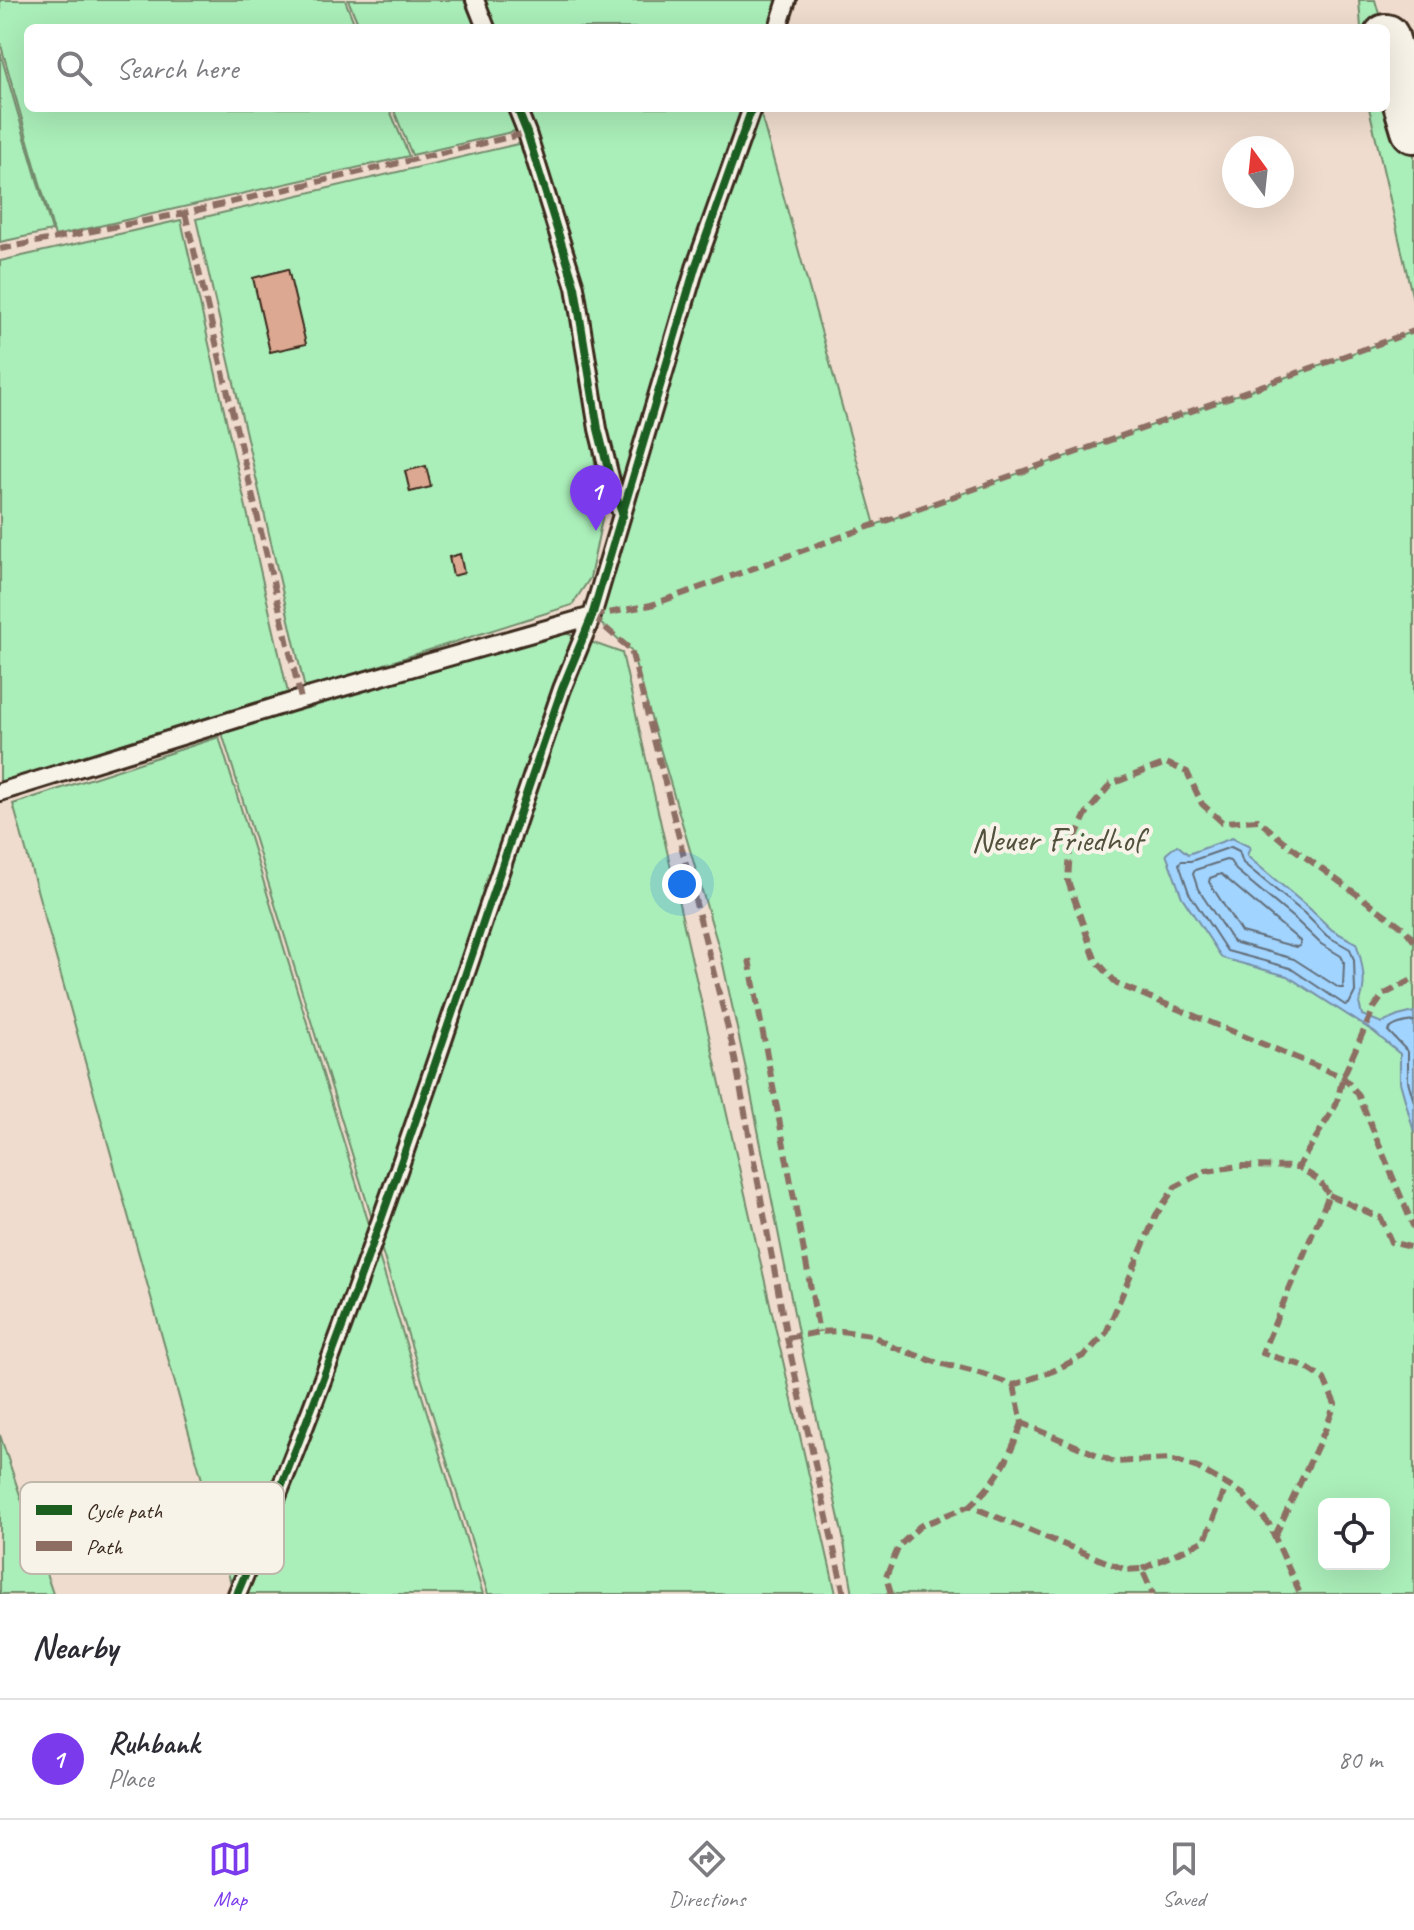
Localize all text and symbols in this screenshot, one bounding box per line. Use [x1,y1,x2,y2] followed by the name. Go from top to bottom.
[24,24,1390,112] search box
[52,46,96,90] icon: search
[116,49,238,87] text: Search here
[1222,136,1294,208] north arrow
[570,465,622,531] pin: 1
[971,818,1150,861] park label: Neuer Friedhof
[662,864,702,904] your location
[20,1482,284,1574] legend
[86,1497,163,1525] text: Cycle path
[1318,1498,1390,1570] map controls
[1318,1498,1390,1570] button: locate
[86,1533,123,1561] text: Path
[32,1625,118,1668] text: Nearby
[108,1724,199,1762] text: Ruhbank
[52,1743,64,1776] text: 1
[1338,1743,1382,1776] text: 80 m
[108,1762,154,1795] text: Place
[208,1837,252,1913] tab: Map
[669,1837,745,1913] tab: Directions
[1162,1837,1206,1913] tab: Saved

